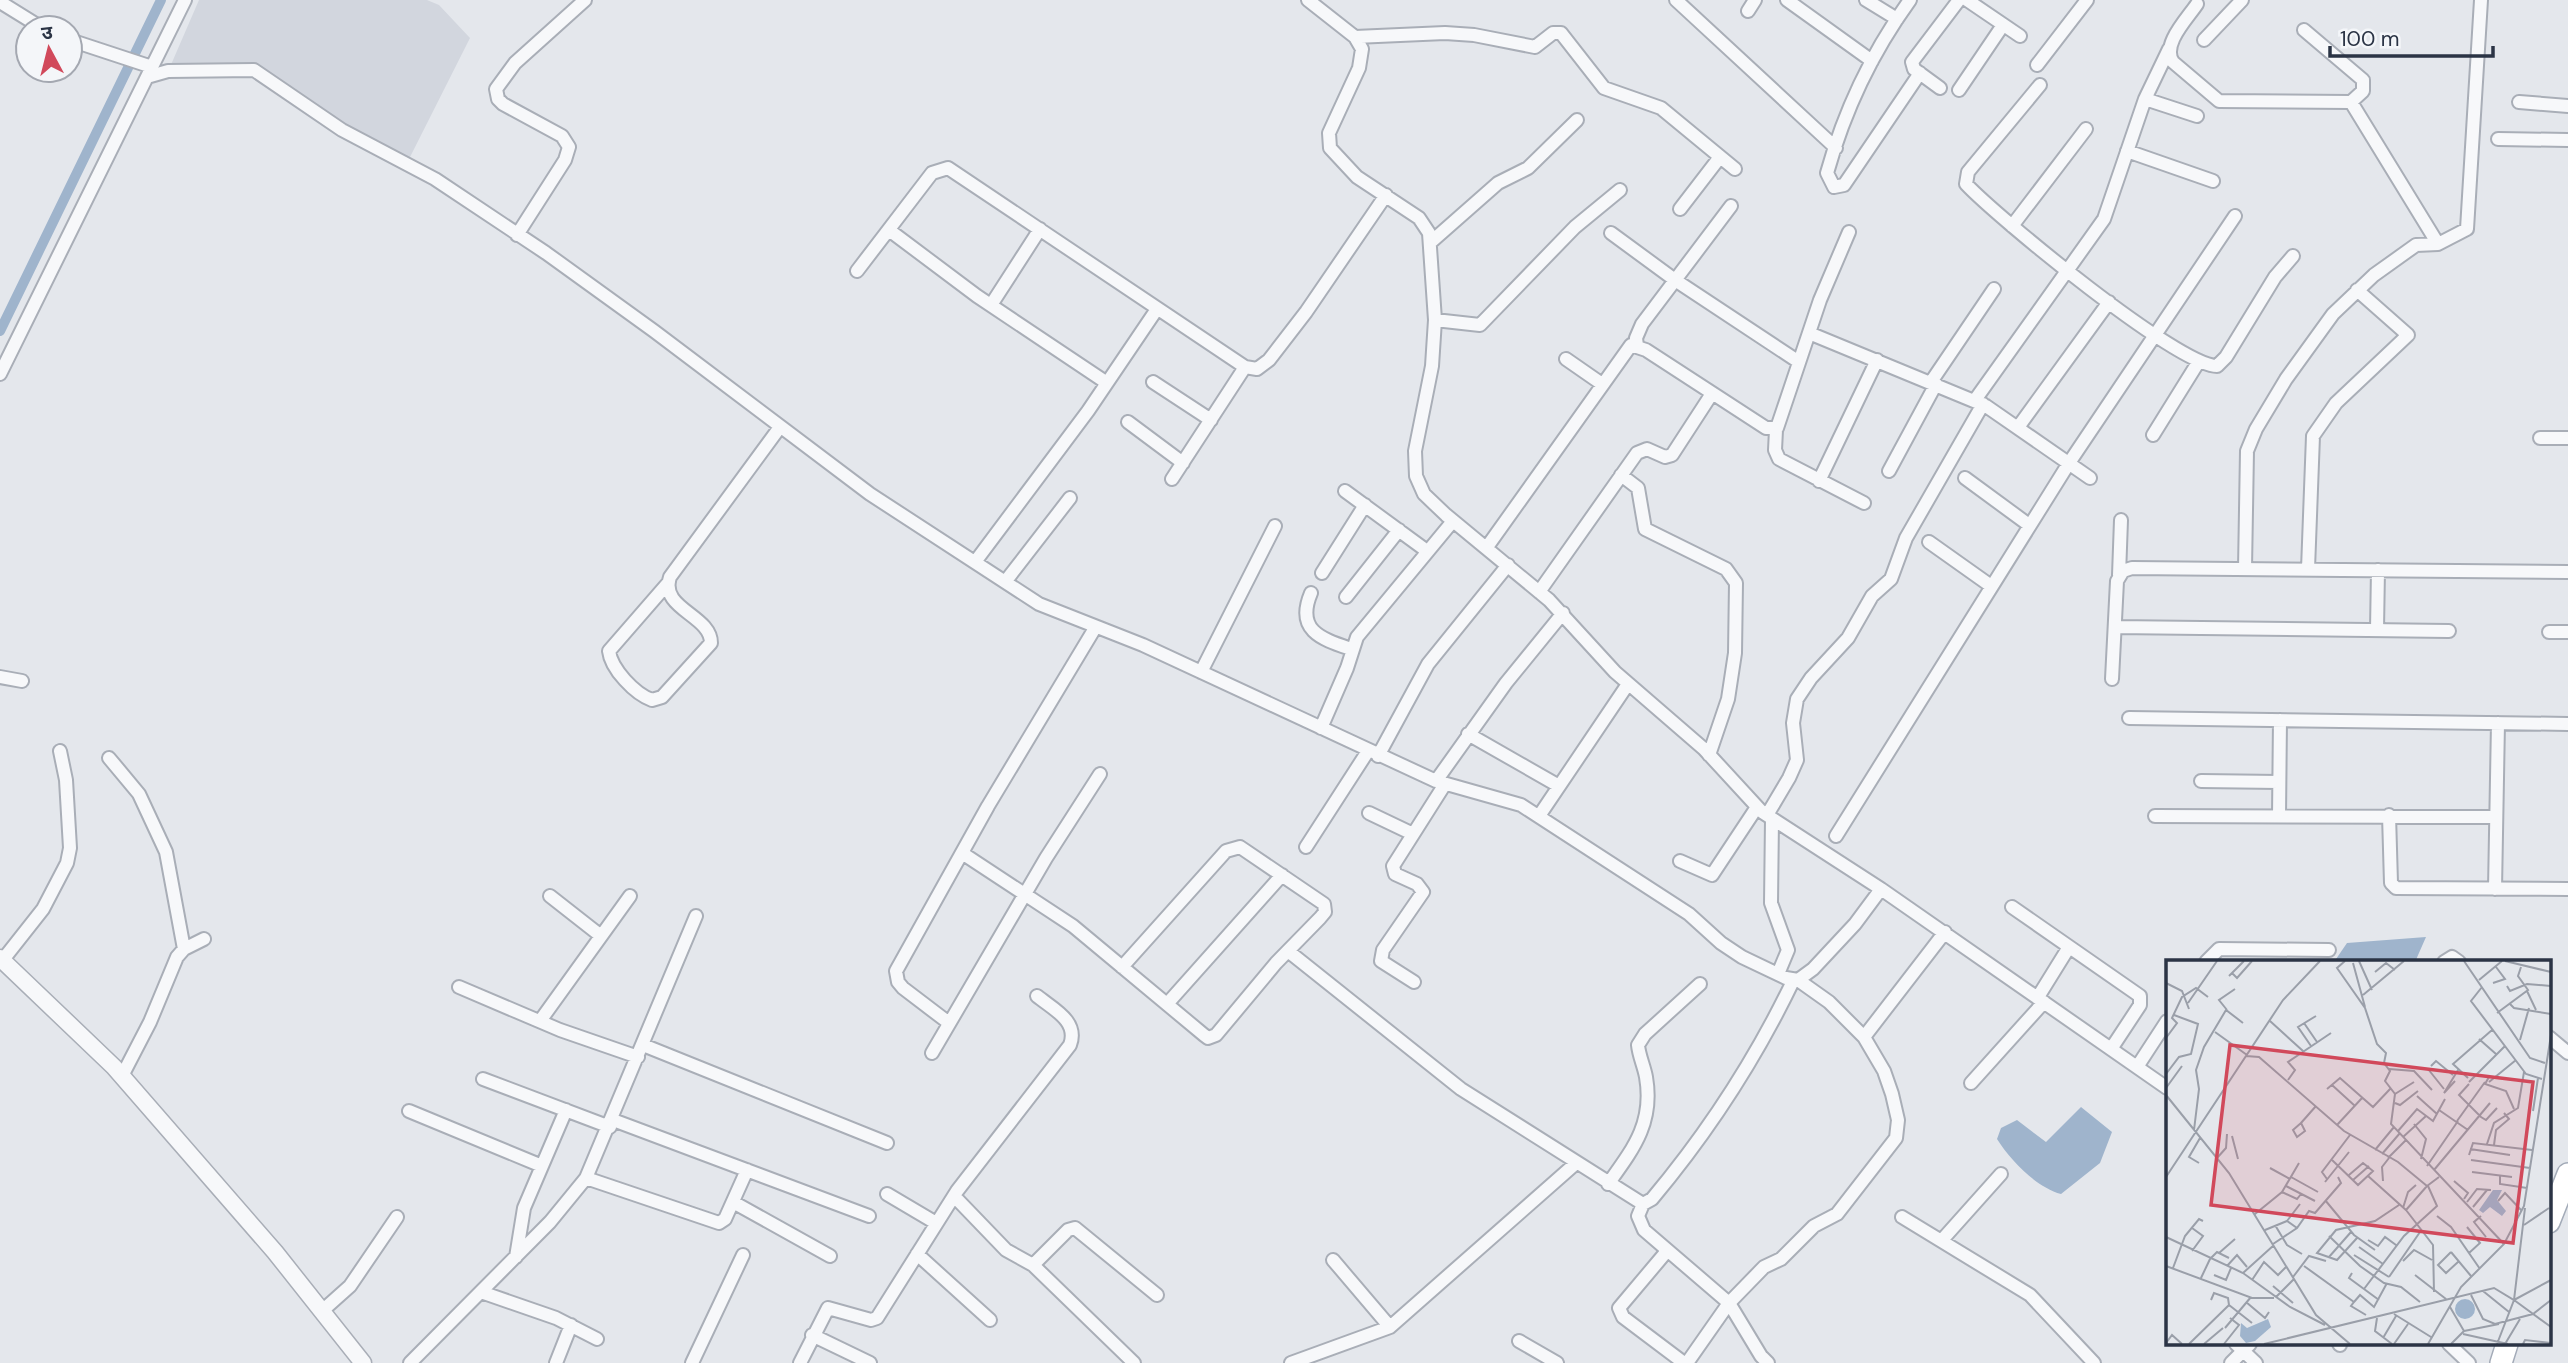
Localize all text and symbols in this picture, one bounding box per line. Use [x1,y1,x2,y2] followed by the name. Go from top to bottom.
[14,14,84,84] north arrow
[2330,14,2493,58] scale bar
[40,19,55,46] text: उ
[2340,25,2400,53] text: 100 m
[2166,960,2550,1346] inset map

